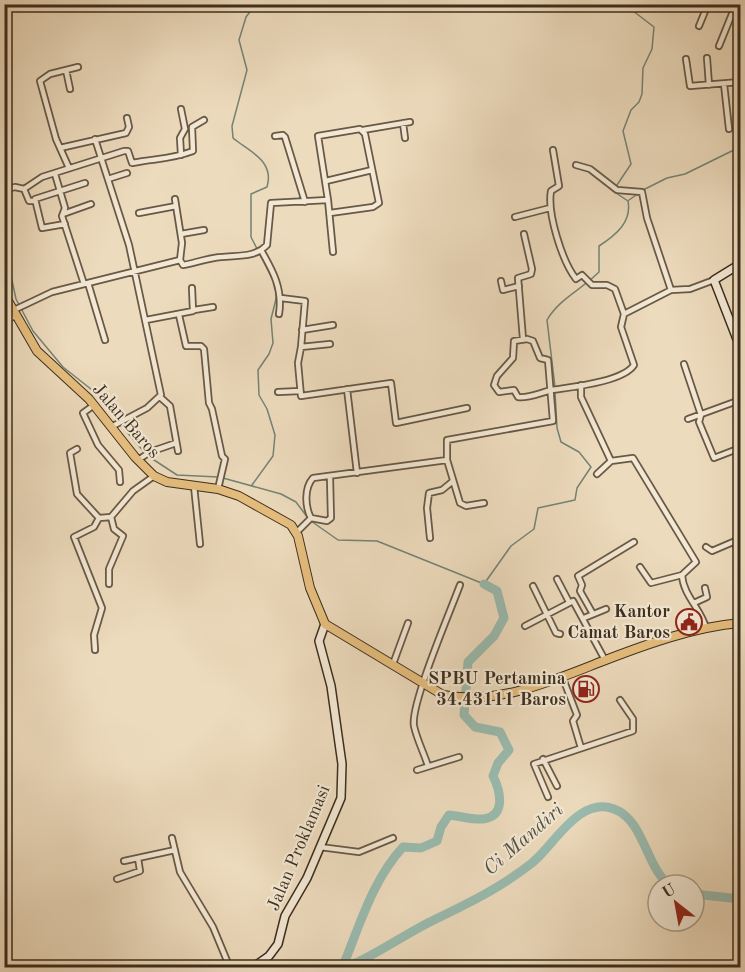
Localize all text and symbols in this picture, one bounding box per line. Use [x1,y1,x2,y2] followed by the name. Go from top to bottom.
[89,380,163,462] street label: Jalan Baros
[567,603,670,642] place label: Kantor Camat Baros
[674,607,704,637] public building icon: Kantor Camat Baros
[428,670,566,709] place label: SPBU Pertamina 34.43111 Baros
[571,674,601,704] fuel station icon: SPBU Pertamina 34.43111 Baros
[264,782,334,913] street label: Jalan Proklamasi
[480,800,568,880] water label: Ci Mandiri
[646,873,706,933] north arrow
[660,882,679,902] text: U

